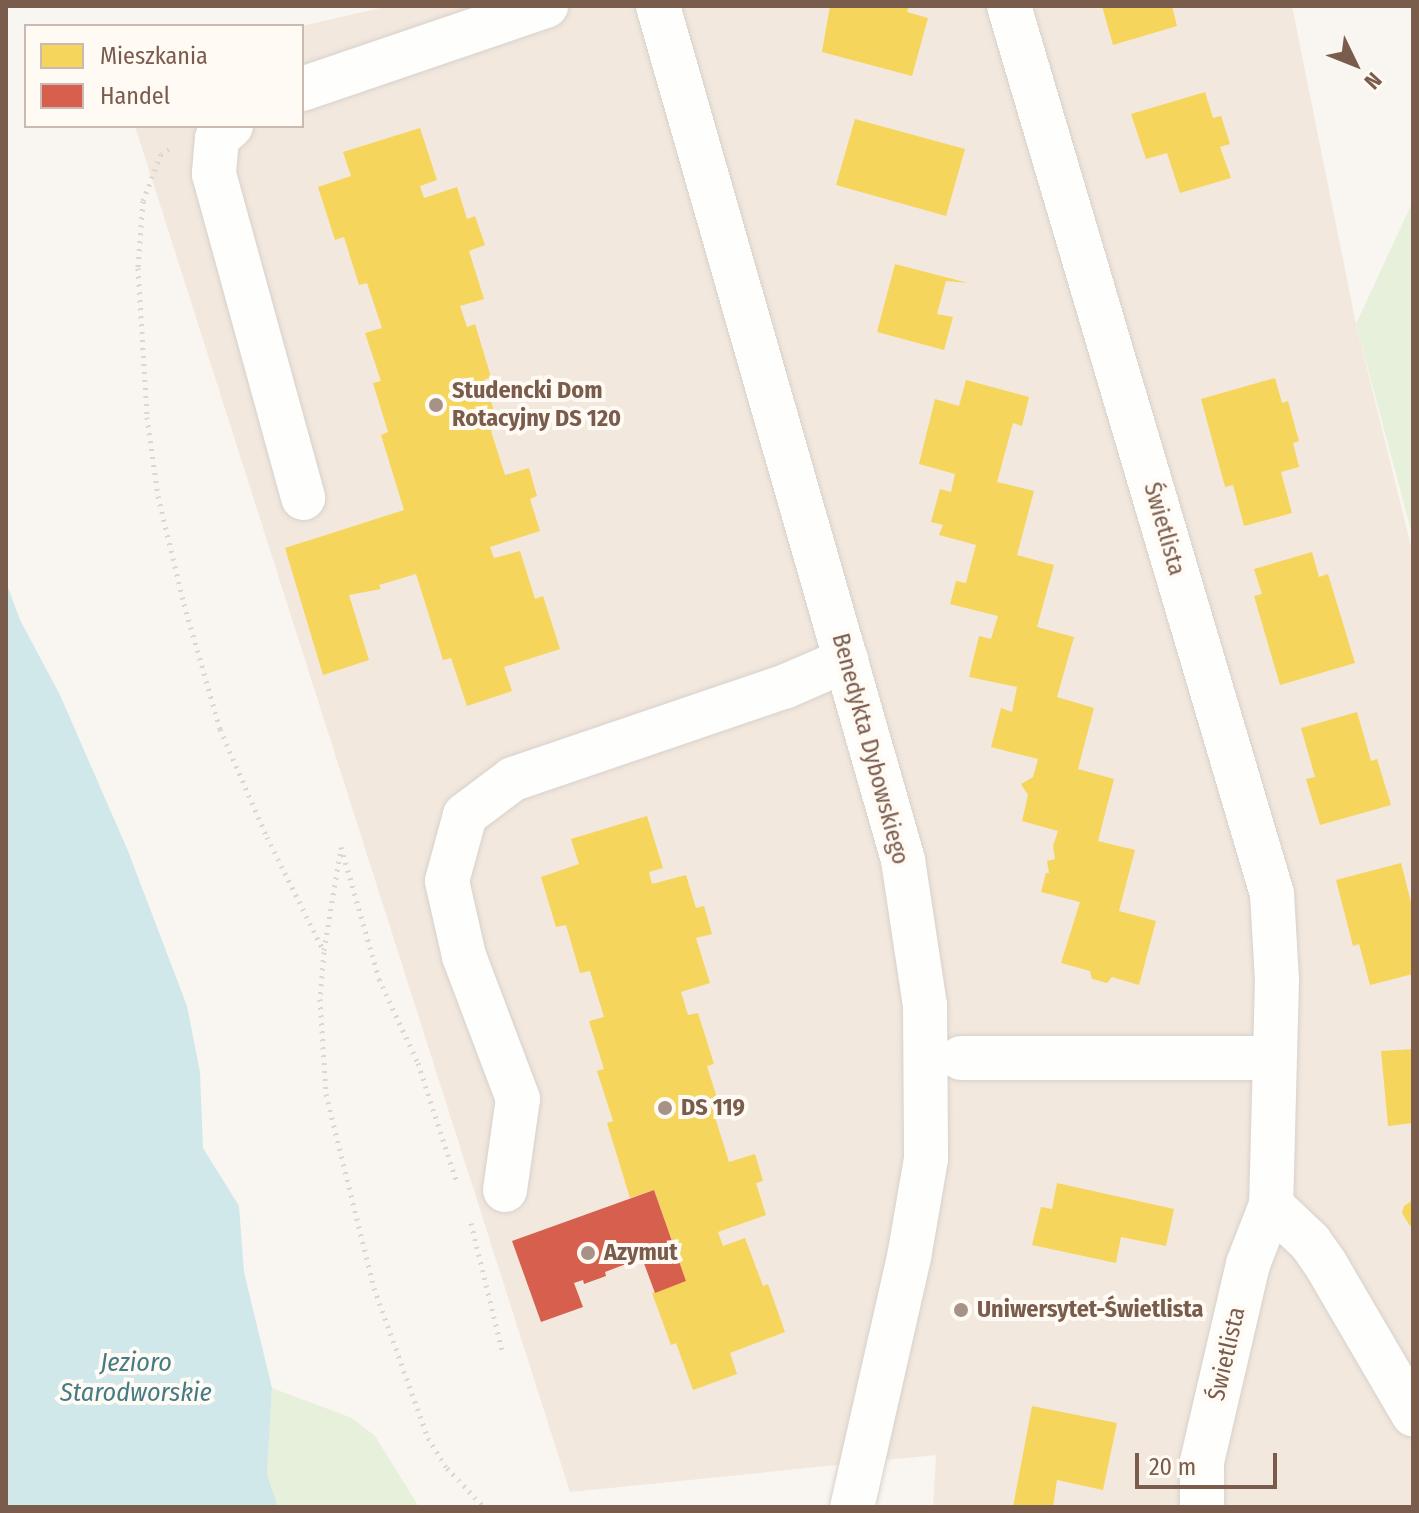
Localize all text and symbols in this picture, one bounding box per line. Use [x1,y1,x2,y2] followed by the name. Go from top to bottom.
[24,24,304,128] legend
[1315,24,1395,104] north arrow
[100,42,208,70] text: Mieszkania
[1359,67,1387,95] text: N
[100,82,170,110] text: Handel
[452,377,621,433] place label: Studencki Dom Rotacyjny DS 120
[427,396,445,414] marker: Studencki Dom Rotacyjny DS 120
[1137,479,1191,579] street label: Świetlista
[825,630,915,868] street label: Benedykta Dybowskiego
[681,1094,745,1122] place label: DS 119
[656,1099,674,1117] marker: DS 119
[604,1239,678,1267] place label: Azymut
[579,1244,597,1262] marker: Azymut
[977,1296,1203,1324] place label: Uniwersytet-Świetlista
[952,1301,970,1319] marker: Uniwersytet-Świetlista
[1202,1304,1252,1404] street label: Świetlista
[60,1347,212,1408] water label: Jezioro Starodworskie
[1139,1437,1281,1487] scale bar
[1149,1453,1196,1481] text: 20 m

